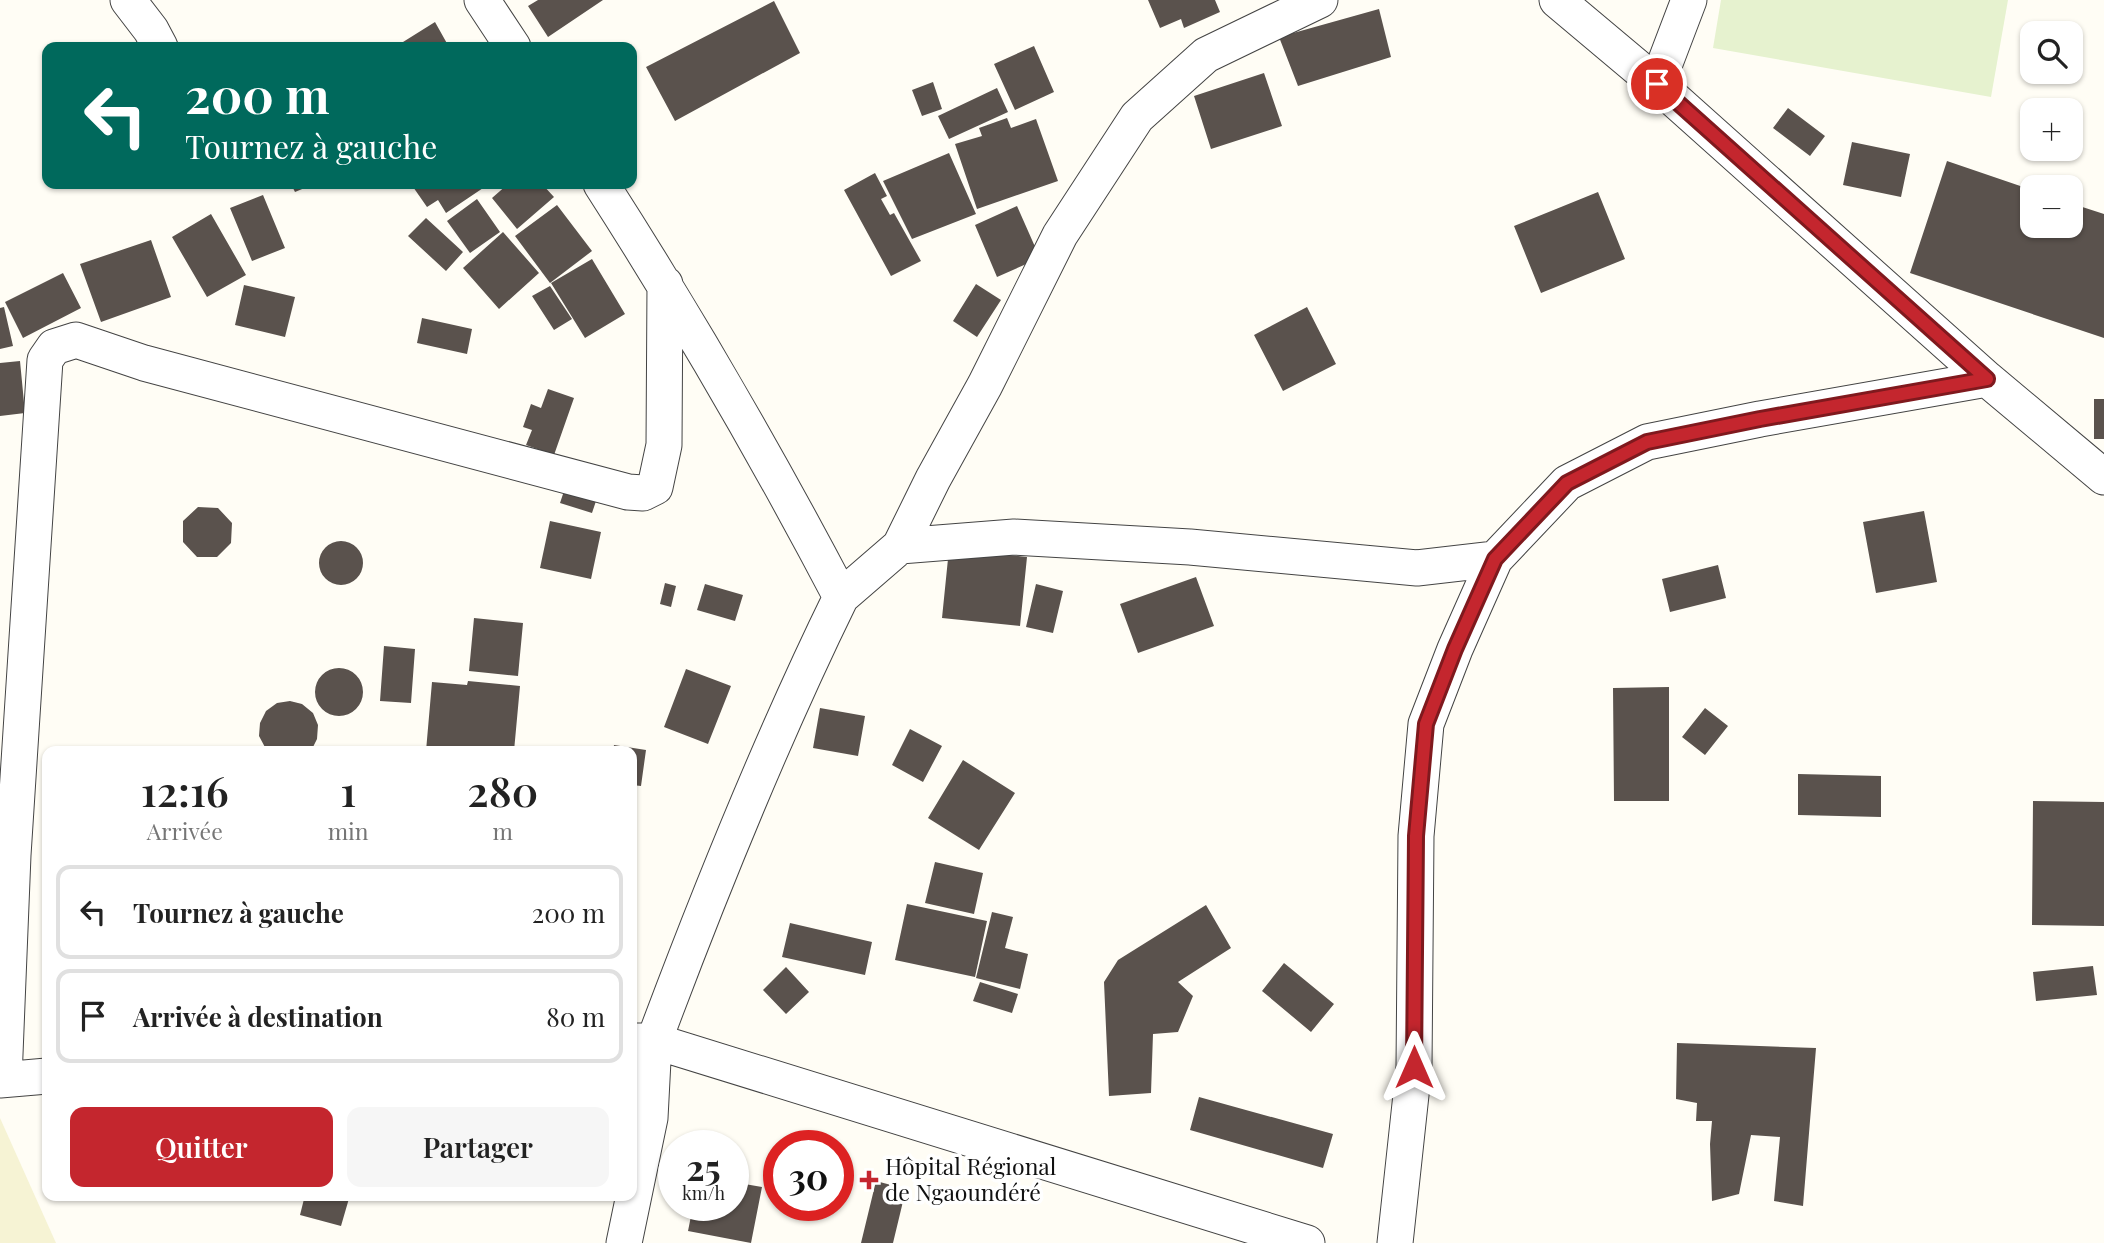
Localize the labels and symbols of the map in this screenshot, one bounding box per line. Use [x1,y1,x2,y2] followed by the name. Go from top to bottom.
[1627,54,1687,114] pin
[1377,1030,1451,1104] position arrow
[763,1130,854,1221] speed limit sign: 30
[885,1150,1057,1207] place label: Hôpital Régional de Ngaoundéré
[859,1170,879,1190] marker: Hôpital Régional de Ngaoundéré

